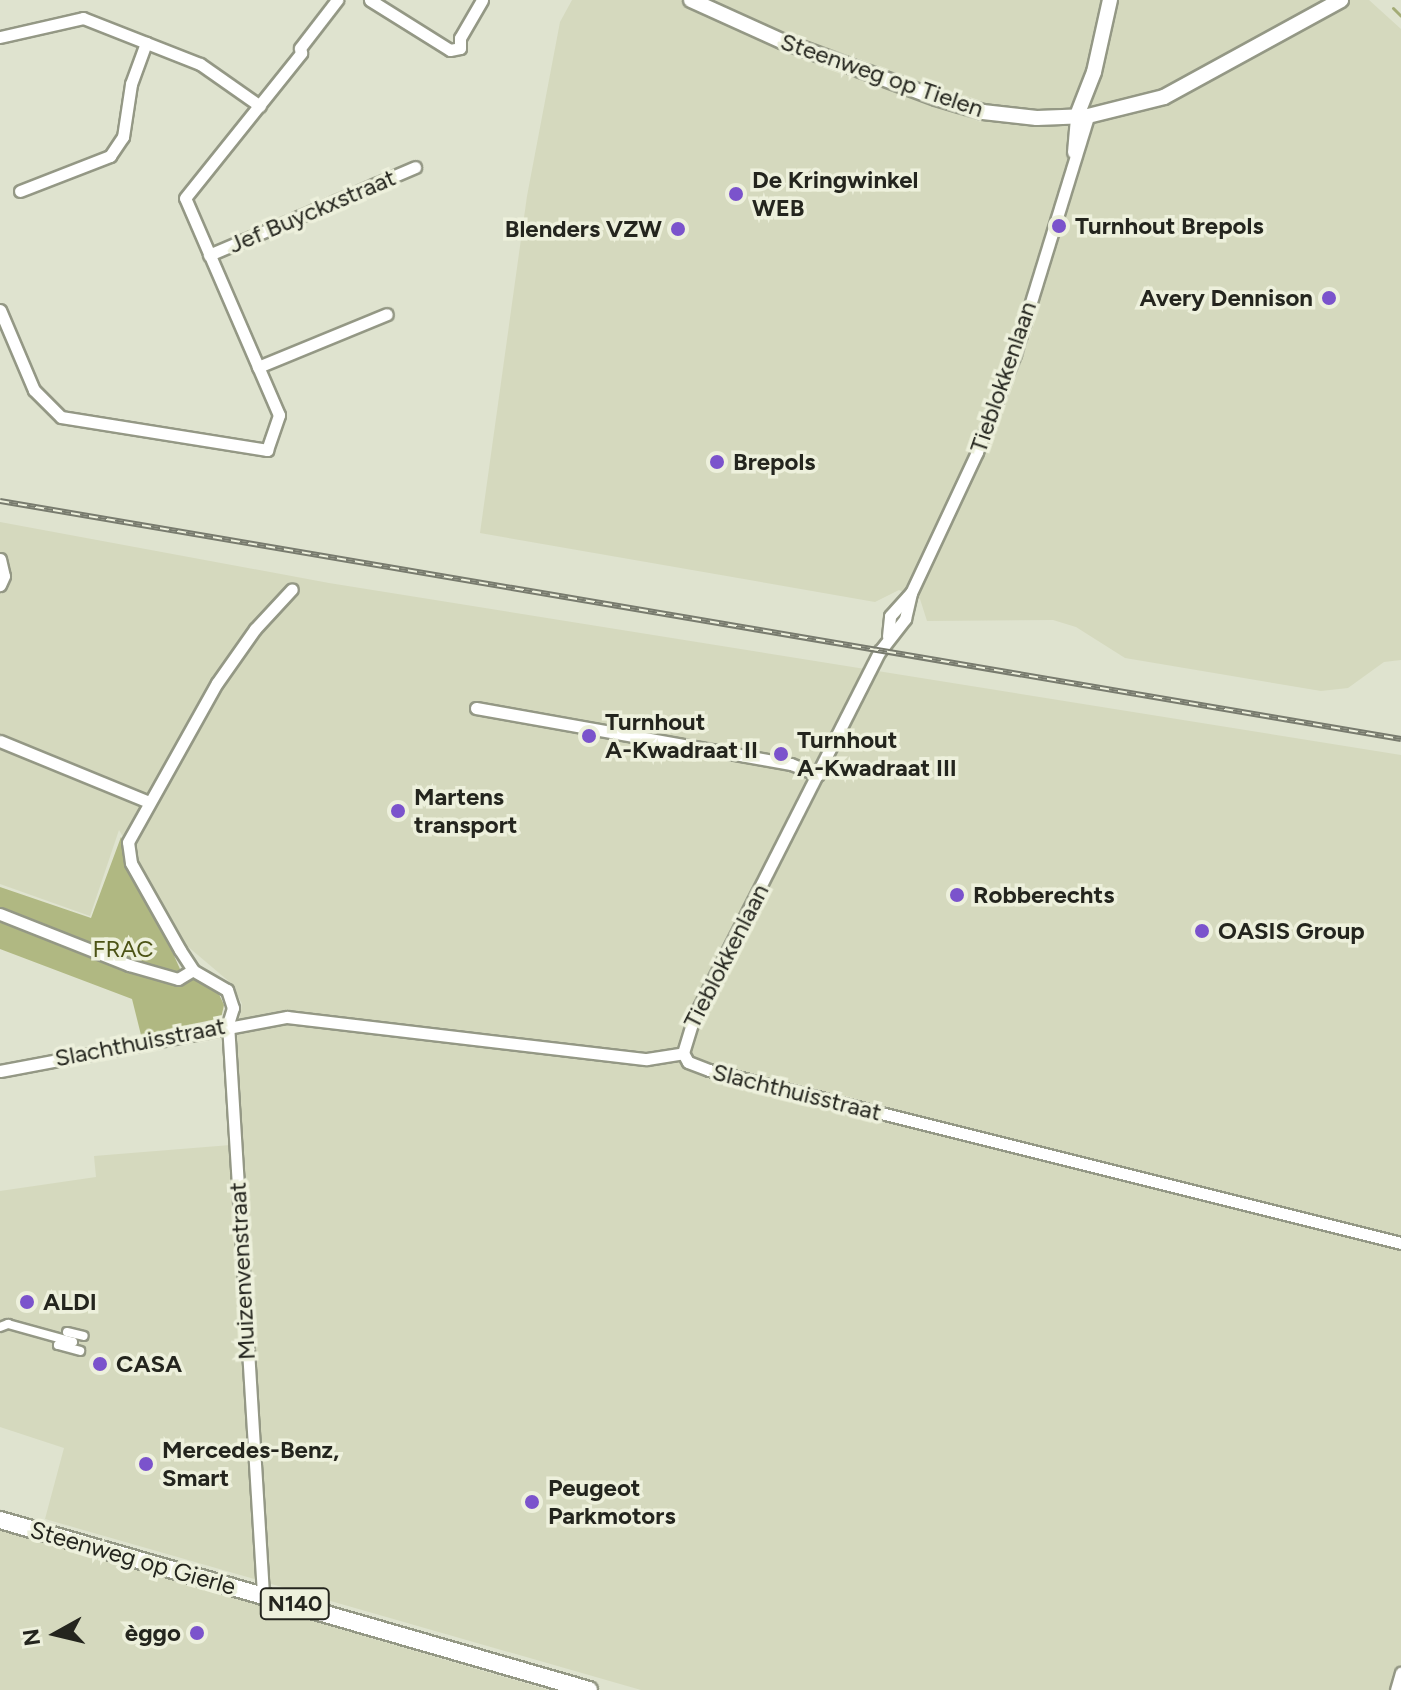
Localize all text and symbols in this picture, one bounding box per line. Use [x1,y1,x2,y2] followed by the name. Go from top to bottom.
[777,27,987,123] street label: Steenweg op Tielen
[224,163,400,259] street label: Jef Buyckxstraat
[752,166,919,222] place label: De Kringwinkel WEB
[727,185,745,203] marker: De Kringwinkel WEB
[1075,212,1264,240] place label: Turnhout Brepols
[505,215,662,243] place label: Blenders VZW
[1050,217,1068,235] marker: Turnhout Brepols
[669,220,687,238] marker: Blenders VZW
[1140,284,1313,312] place label: Avery Dennison
[1320,289,1338,307] marker: Avery Dennison
[964,298,1042,456] street label: Tieblokkenlaan
[733,448,816,476] place label: Brepols
[708,453,726,471] marker: Brepols
[605,708,758,764] place label: Turnhout A-Kwadraat II
[797,726,957,782] place label: Turnhout A-Kwadraat III
[580,727,598,745] marker: Turnhout A-Kwadraat II
[772,745,790,763] marker: Turnhout A-Kwadraat III
[414,783,517,839] place label: Martens transport
[389,802,407,820] marker: Martens transport
[677,879,775,1033] street label: Tieblokkenlaan
[973,881,1114,909] place label: Robberechts
[948,886,966,904] marker: Robberechts
[1218,917,1365,945] place label: OASIS Group
[1193,922,1211,940] marker: OASIS Group
[92,935,154,963] park label: FRAC
[52,1011,228,1073] street label: Slachthuisstraat
[710,1057,884,1127] street label: Slachthuisstraat
[223,1181,261,1361] street label: Muizenvenstraat
[43,1288,97,1316] place label: ALDI
[18,1293,36,1311] marker: ALDI
[116,1350,182,1378] place label: CASA
[91,1355,109,1373] marker: CASA
[162,1436,339,1492] place label: Mercedes-Benz, Smart
[137,1455,155,1473] marker: Mercedes-Benz, Smart
[548,1474,676,1530] place label: Peugeot Parkmotors
[523,1493,541,1511] marker: Peugeot Parkmotors
[27,1515,239,1601] street label: Steenweg op Gierle
[259,1586,331,1622] road number: N140
[16,1594,96,1674] north arrow
[125,1619,181,1647] place label: èggo
[188,1624,206,1642] marker: èggo
[17,1627,46,1648] text: N

